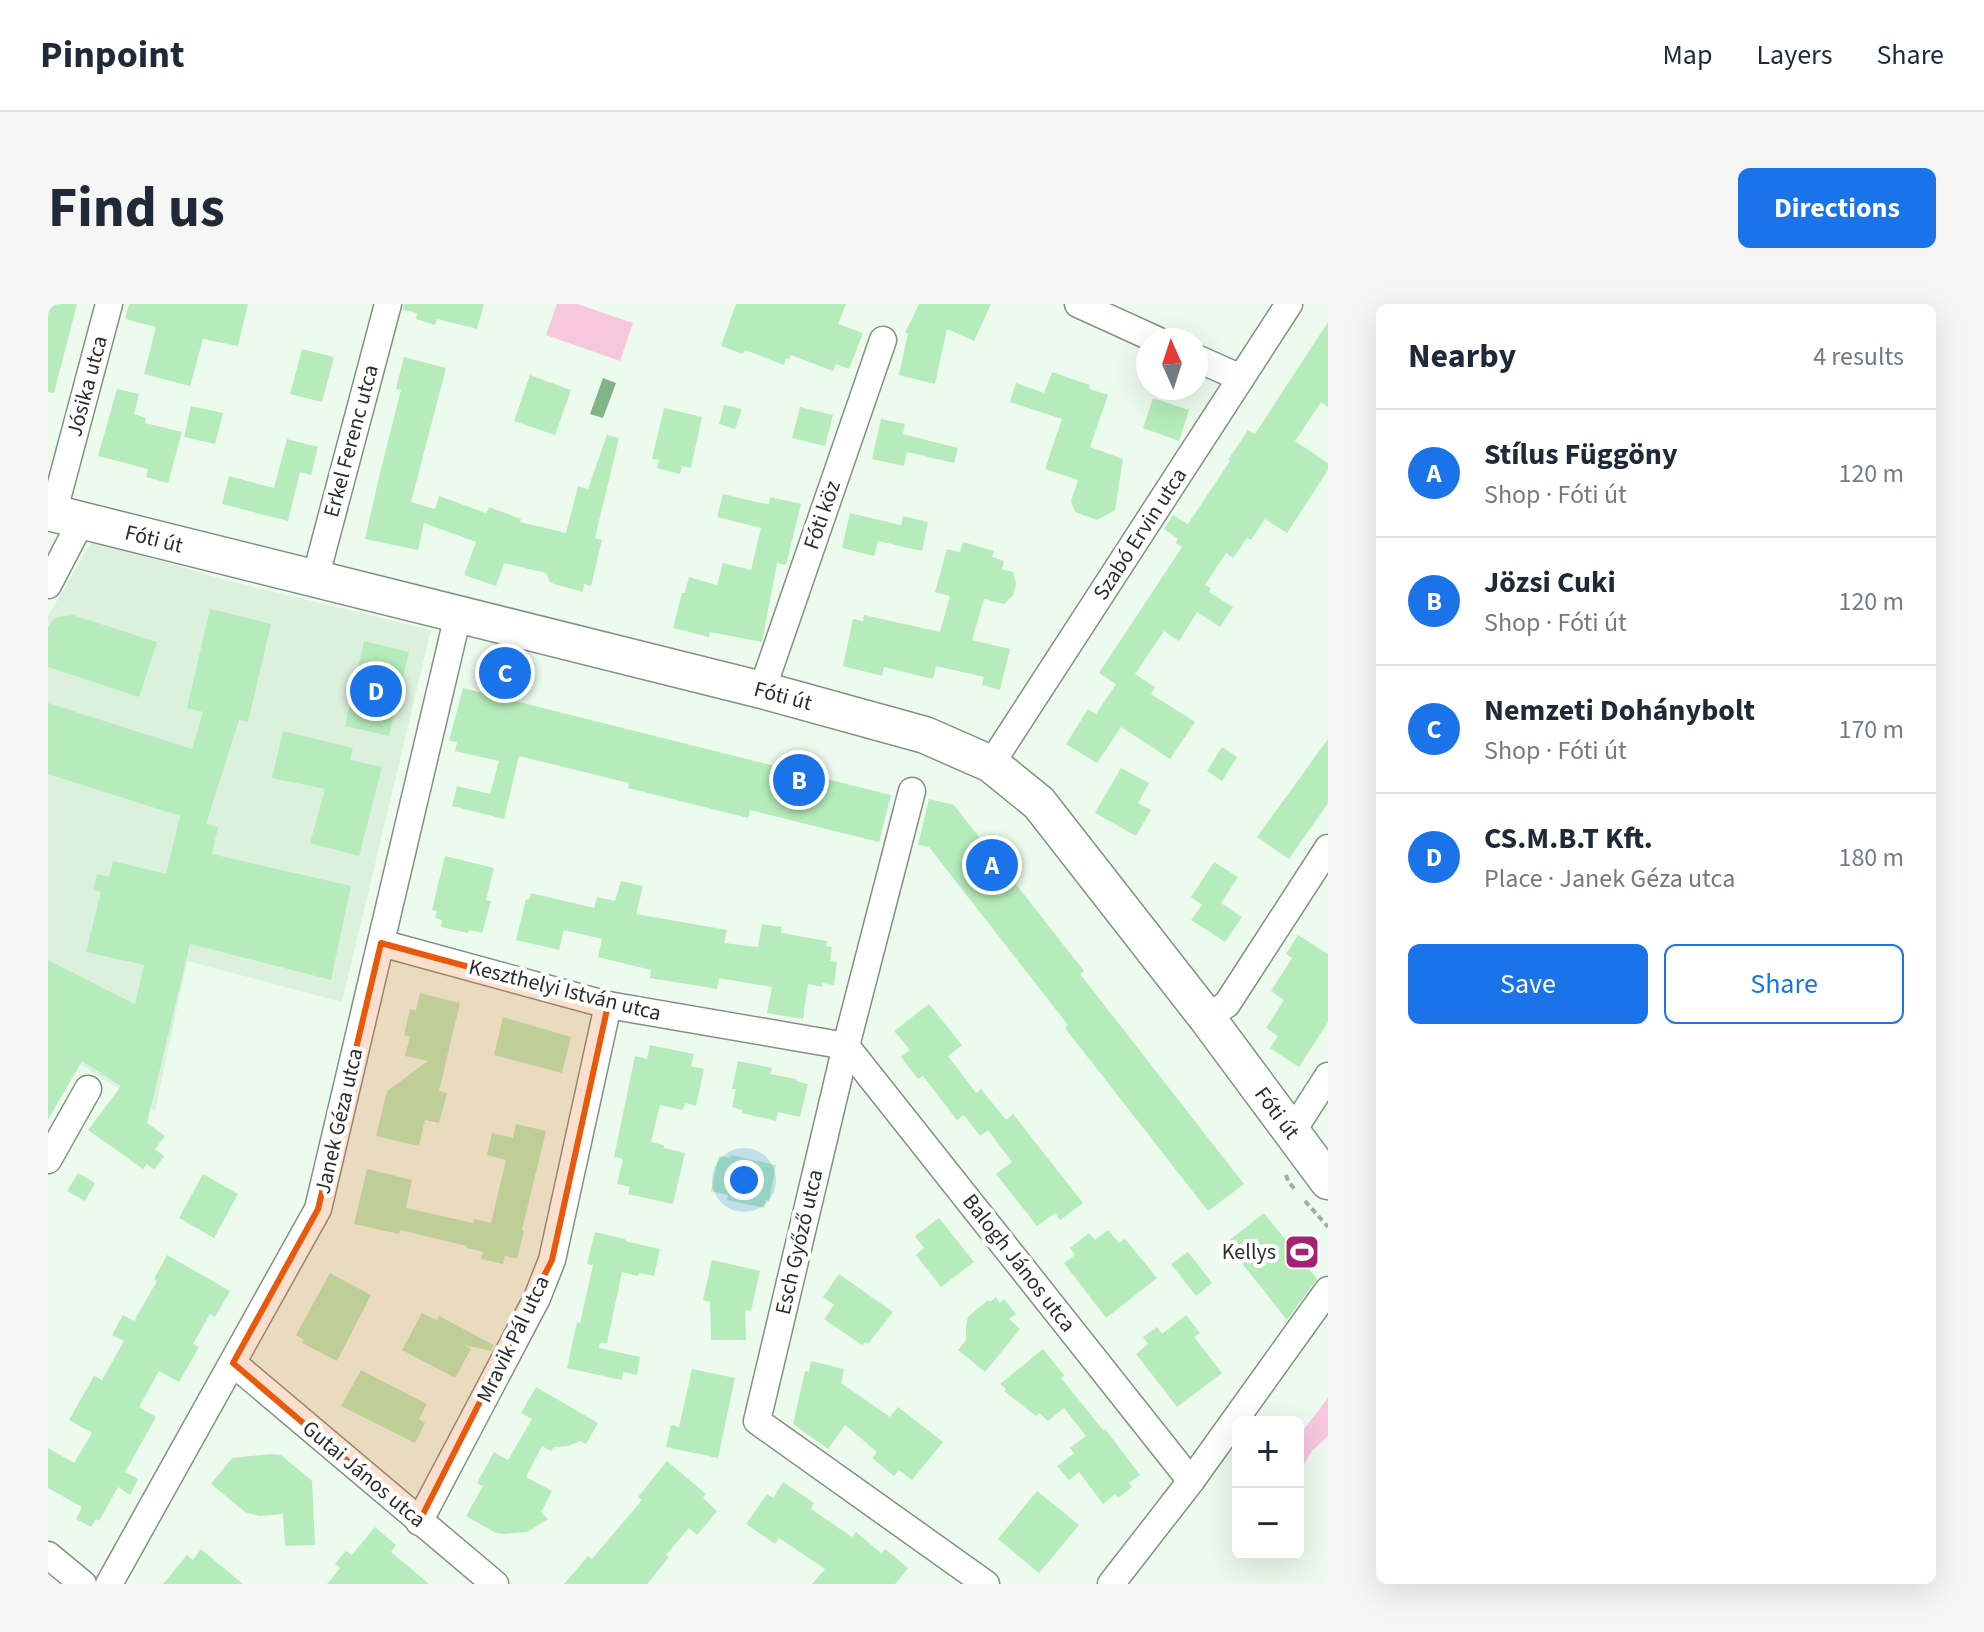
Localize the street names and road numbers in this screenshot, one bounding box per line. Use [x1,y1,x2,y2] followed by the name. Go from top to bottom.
[58,332,116,440] street label: Jósika utca
[315,361,387,521] street label: Erkel Ferenc utca
[1085,462,1195,606] street label: Szabó Ervin utca
[795,476,849,554] street label: Fóti köz
[122,516,187,562] street label: Fóti út
[750,673,816,719] street label: Fóti út
[465,951,665,1029] street label: Keszthelyi István utca
[307,1045,371,1197] street label: Janek Géza utca
[1247,1080,1308,1147] street label: Fóti út
[767,1166,831,1318] street label: Esch Győző utca
[955,1187,1083,1339] street label: Balogh János utca
[468,1270,558,1408] street label: Mravik Pál utca
[295,1413,433,1535] street label: Gutai János utca

